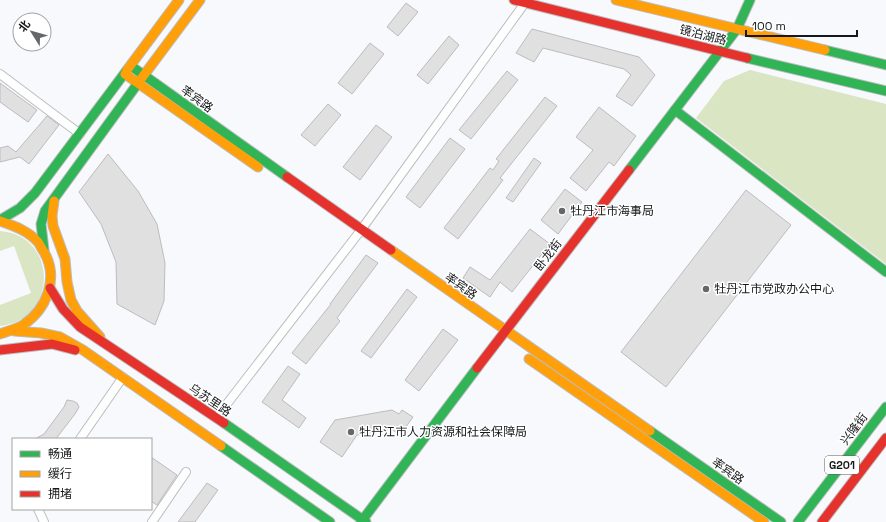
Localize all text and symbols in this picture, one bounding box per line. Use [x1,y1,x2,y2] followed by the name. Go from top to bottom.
[12,12,52,52] north arrow
[746,12,857,38] scale bar
[15,17,33,35] text: 北
[752,18,786,34] text: 100 m
[678,21,728,49] street label: 镜泊湖路
[178,82,216,116] street label: 率宾路
[570,203,654,219] place label: 牡丹江市海事局
[557,206,567,216] marker: 牡丹江市海事局
[531,236,565,274] street label: 卧龙街
[442,269,480,303] street label: 率宾路
[714,281,834,297] place label: 牡丹江市党政办公中心
[701,284,711,294] marker: 牡丹江市党政办公中心
[186,380,234,420] street label: 乌苏里路
[837,410,871,448] street label: 兴隆街
[359,424,527,440] place label: 牡丹江市人力资源和社会保障局
[346,427,356,437] marker: 牡丹江市人力资源和社会保障局
[12,438,152,510] legend
[48,446,72,462] text: 畅通
[709,454,747,488] street label: 率宾路
[825,456,859,474] road number: G201
[48,466,72,482] text: 缓行
[48,486,72,502] text: 拥堵

